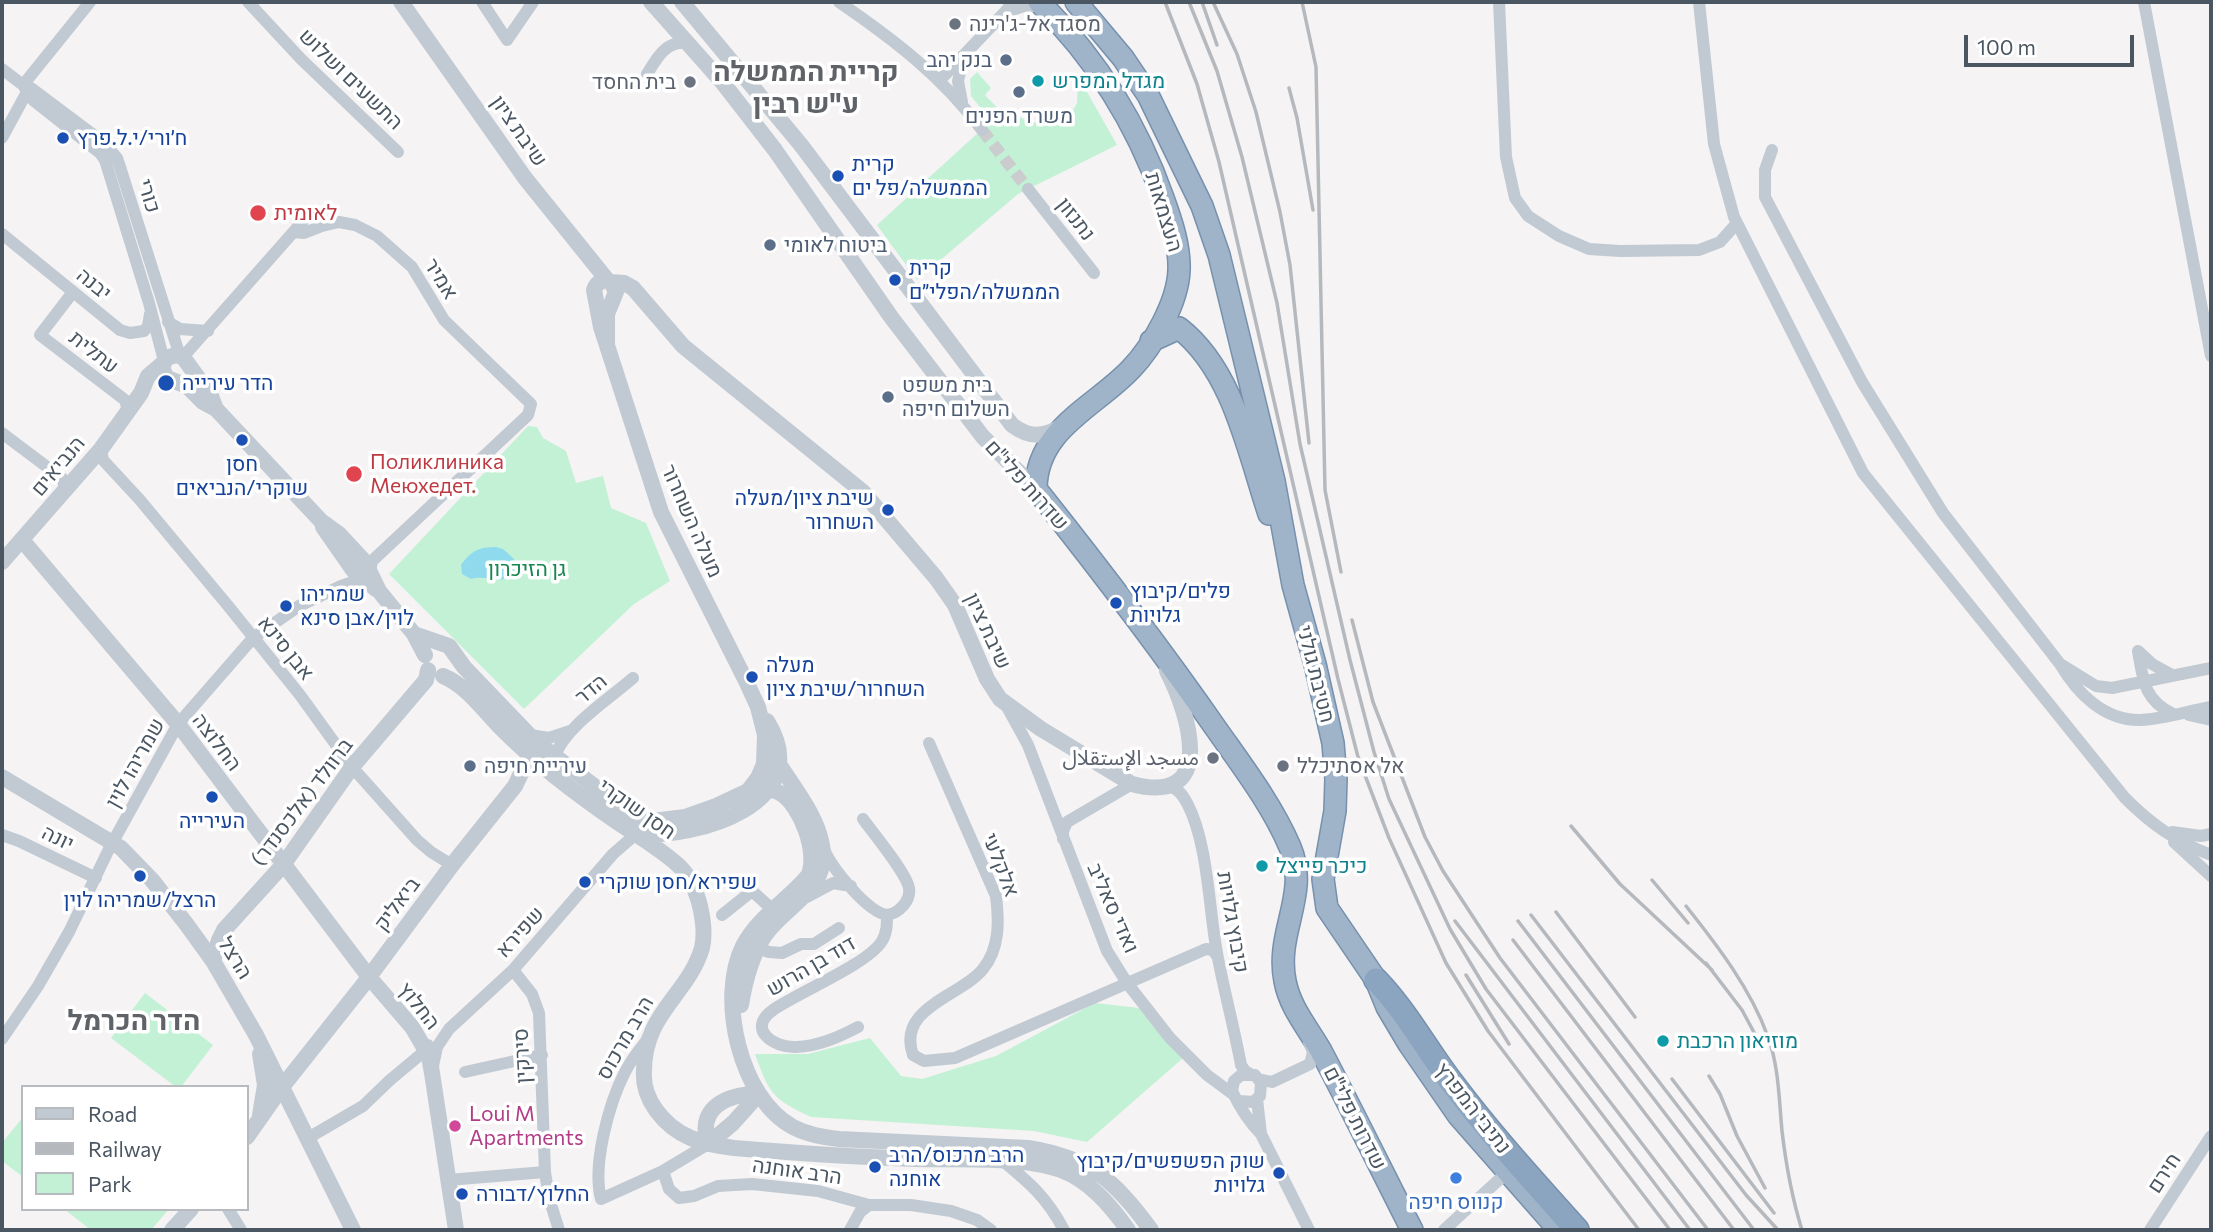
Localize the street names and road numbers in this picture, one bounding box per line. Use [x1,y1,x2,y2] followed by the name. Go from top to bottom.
[294,23,408,135] street label: התשעים ושלוש
[485,90,553,172] street label: שיבת ציון
[1140,169,1188,255] street label: העצמאות
[132,176,166,216] street label: כורי
[1051,192,1101,246] street label: נתנזון
[419,254,463,304] street label: אמיר
[72,262,116,306] street label: יבנה
[64,325,124,379] street label: עתלית
[26,431,90,501] street label: הנביאים
[980,435,1074,535] street label: שדרות פלי"ם
[656,461,728,581] street label: מעלה השחרור
[959,589,1017,673] street label: שיבת ציון
[252,611,320,685] street label: אבן סינא
[1292,623,1340,725] street label: חטיבת גולני
[570,669,612,709] street label: הדר
[187,708,247,776] street label: החלוצה
[100,714,170,812] street label: שמריהו לוין
[246,733,358,871] street label: ברוולד (אלכסנדר)
[593,773,681,845] street label: חסן שוקרי
[38,820,78,856] street label: יונה
[977,829,1025,901] street label: אלקלעי
[1082,859,1144,957] street label: ואדי סאליב
[1212,869,1254,975] street label: קיבוץ גלויות
[369,872,425,936] street label: ביאליק
[491,901,549,963] street label: שפירא
[762,930,860,1002] street label: דוד בן הרוש
[212,932,258,984] street label: הרצל
[393,977,445,1035] street label: החלוץ
[591,992,659,1084] street label: הרב מרכוס
[508,1028,536,1084] street label: סירקין
[1430,1057,1516,1159] street label: נתיבי המפרץ
[1318,1062,1392,1174] street label: שדרות פלי"ם
[2142,1148,2186,1198] street label: חירם
[751,1152,843,1190] street label: הרב אוחנה

